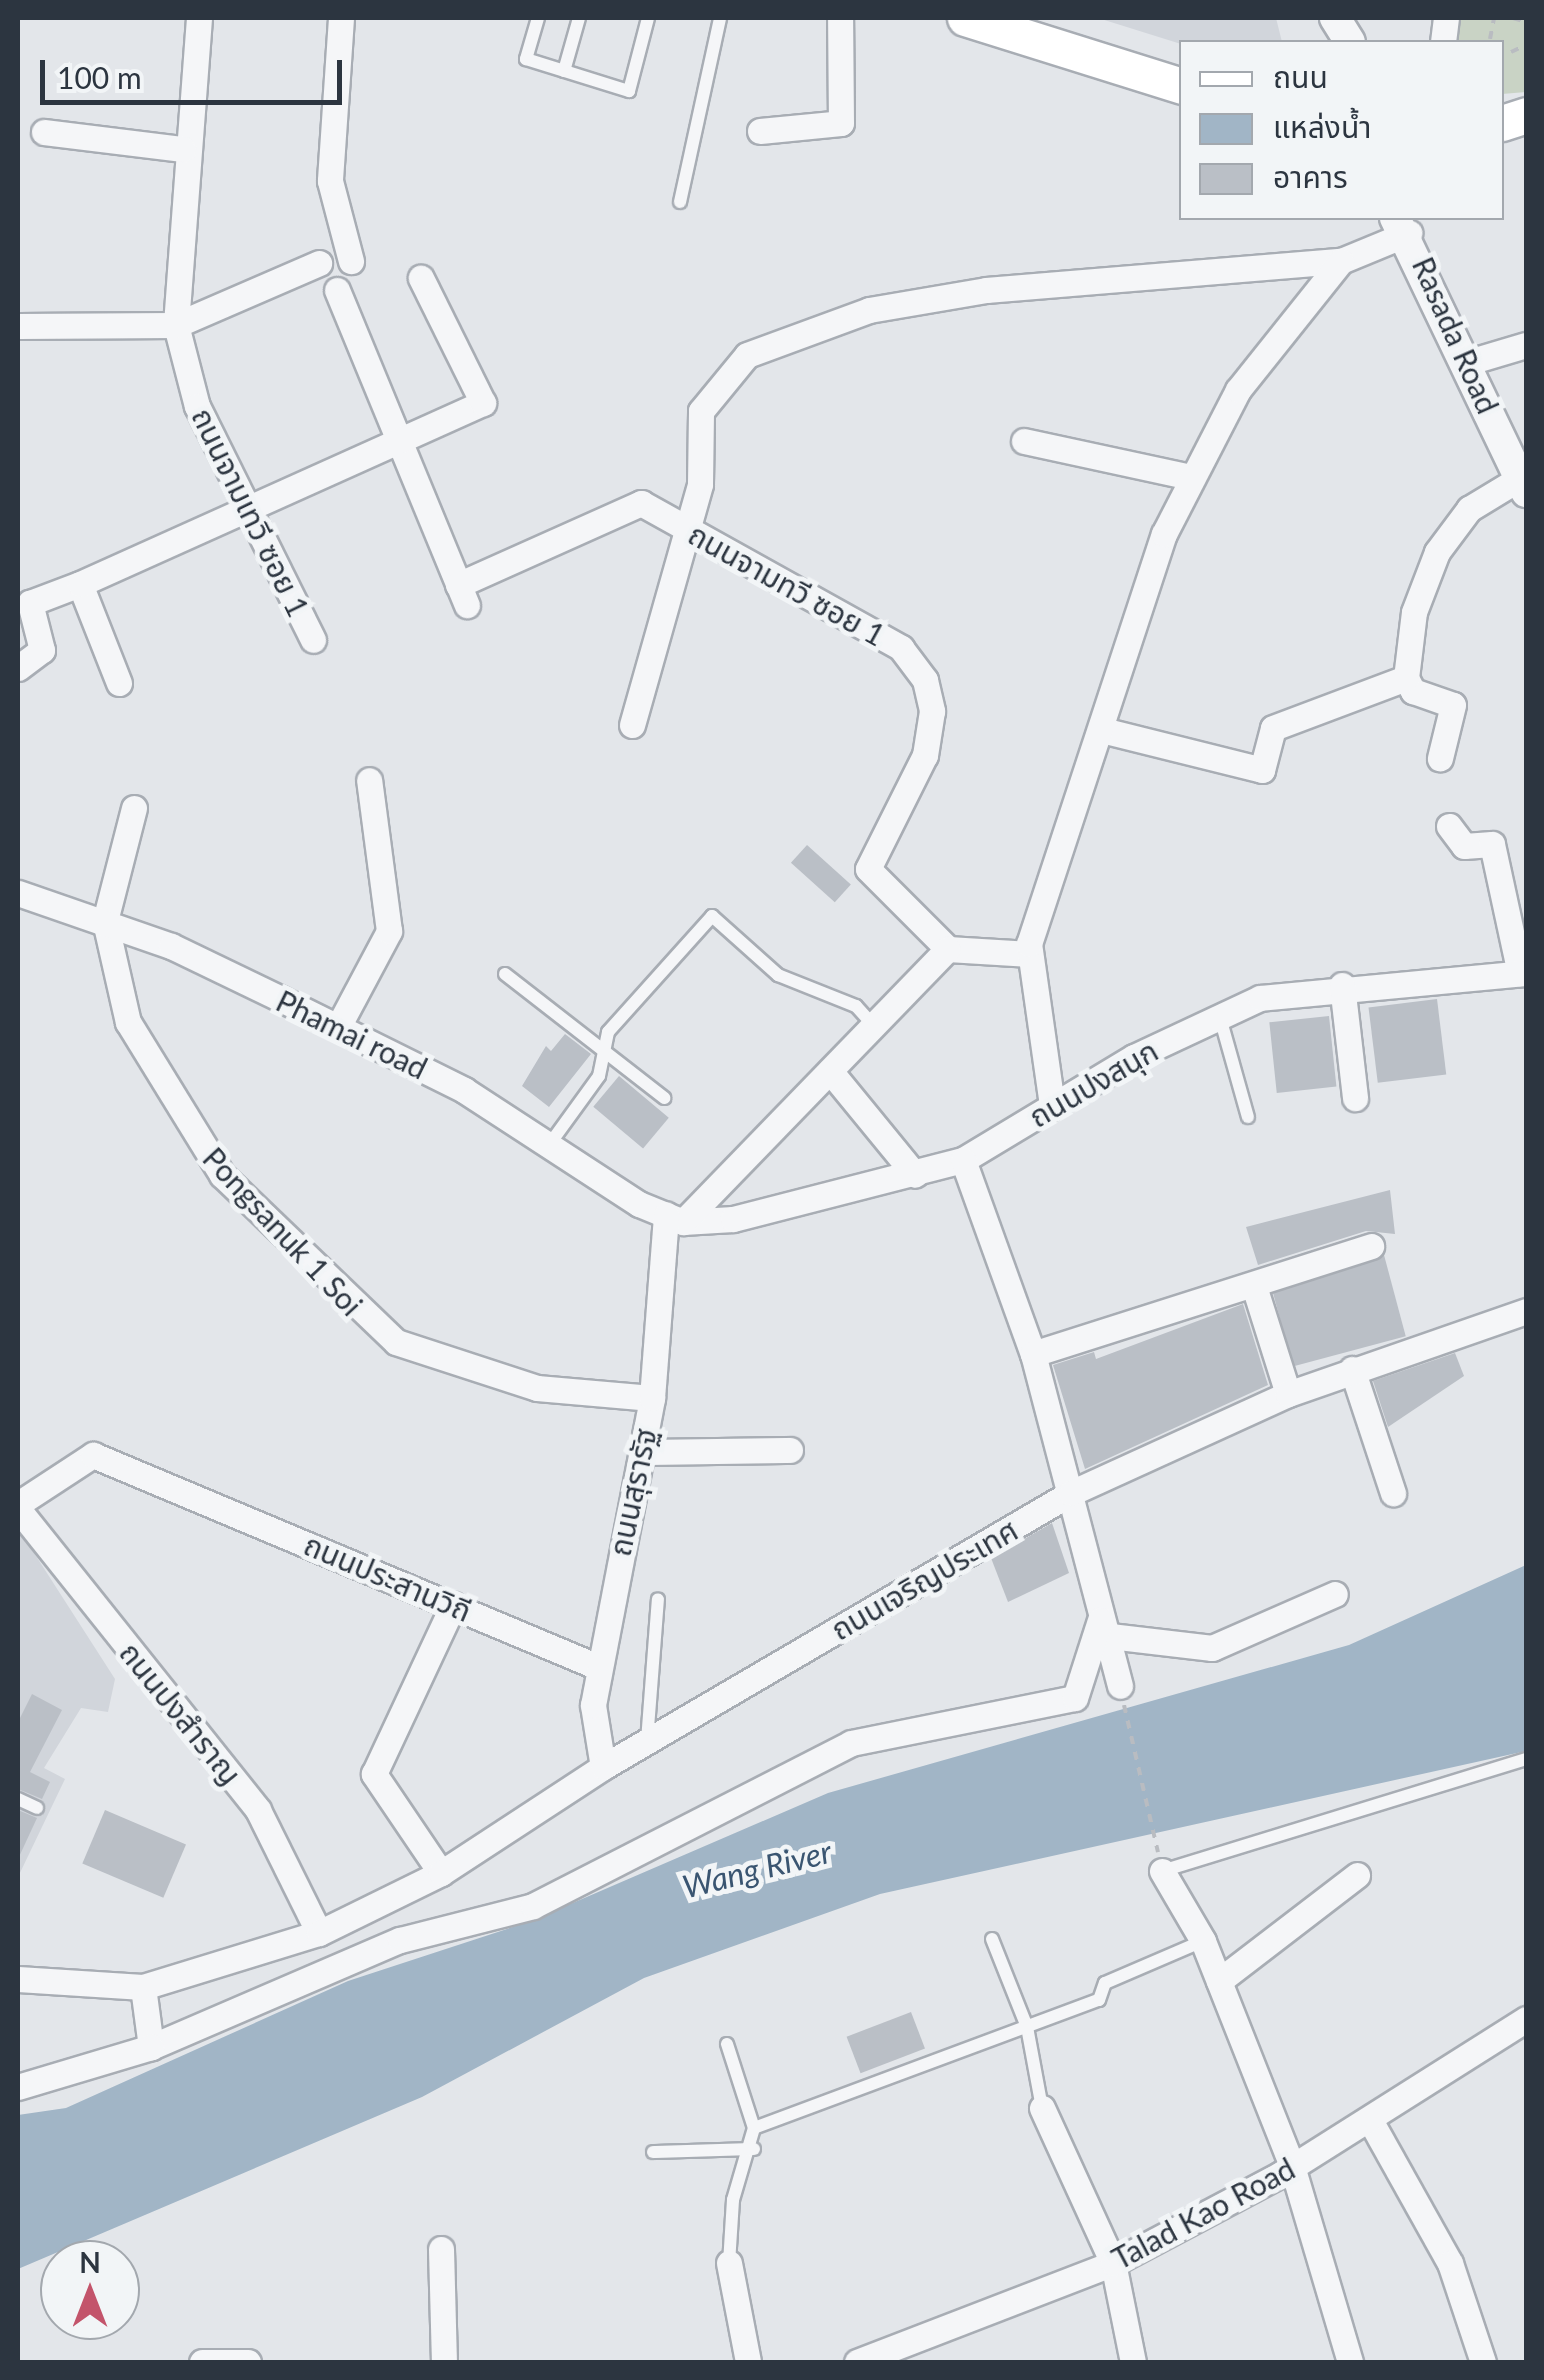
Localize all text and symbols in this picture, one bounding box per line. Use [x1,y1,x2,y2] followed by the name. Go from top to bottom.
[45,40,348,102] scale bar
[1179,40,1504,220] legend
[1273,58,1328,94] text: ถนน
[57,59,142,95] text: 100 m
[1273,108,1371,144] text: แหล่งน้ำ
[1273,158,1348,194] text: อาคาร
[1406,251,1506,419] street label: Rasada Road
[185,402,317,622] street label: ถนนจามเทวี ซอย 1
[683,515,891,653] street label: ถนนจามทวี ซอย 1
[271,982,433,1086] street label: Phamai road
[1022,1032,1164,1134] street label: ถนนปงสนุก
[196,1140,370,1322] street label: Pongsanuk 1 Soi
[601,1425,663,1559] street label: ถนนสุรารัฐ
[824,1511,1024,1647] street label: ถนนเจริญประเทศ
[299,1526,477,1628] street label: ถนนประสานวิถี
[113,1635,249,1791] street label: ถนนปงสำราญ
[679,1832,835,1906] water label: Wang River
[1106,2150,1300,2276] street label: Talad Kao Road
[40,2240,140,2340] north arrow
[79,2245,101,2279] text: N

